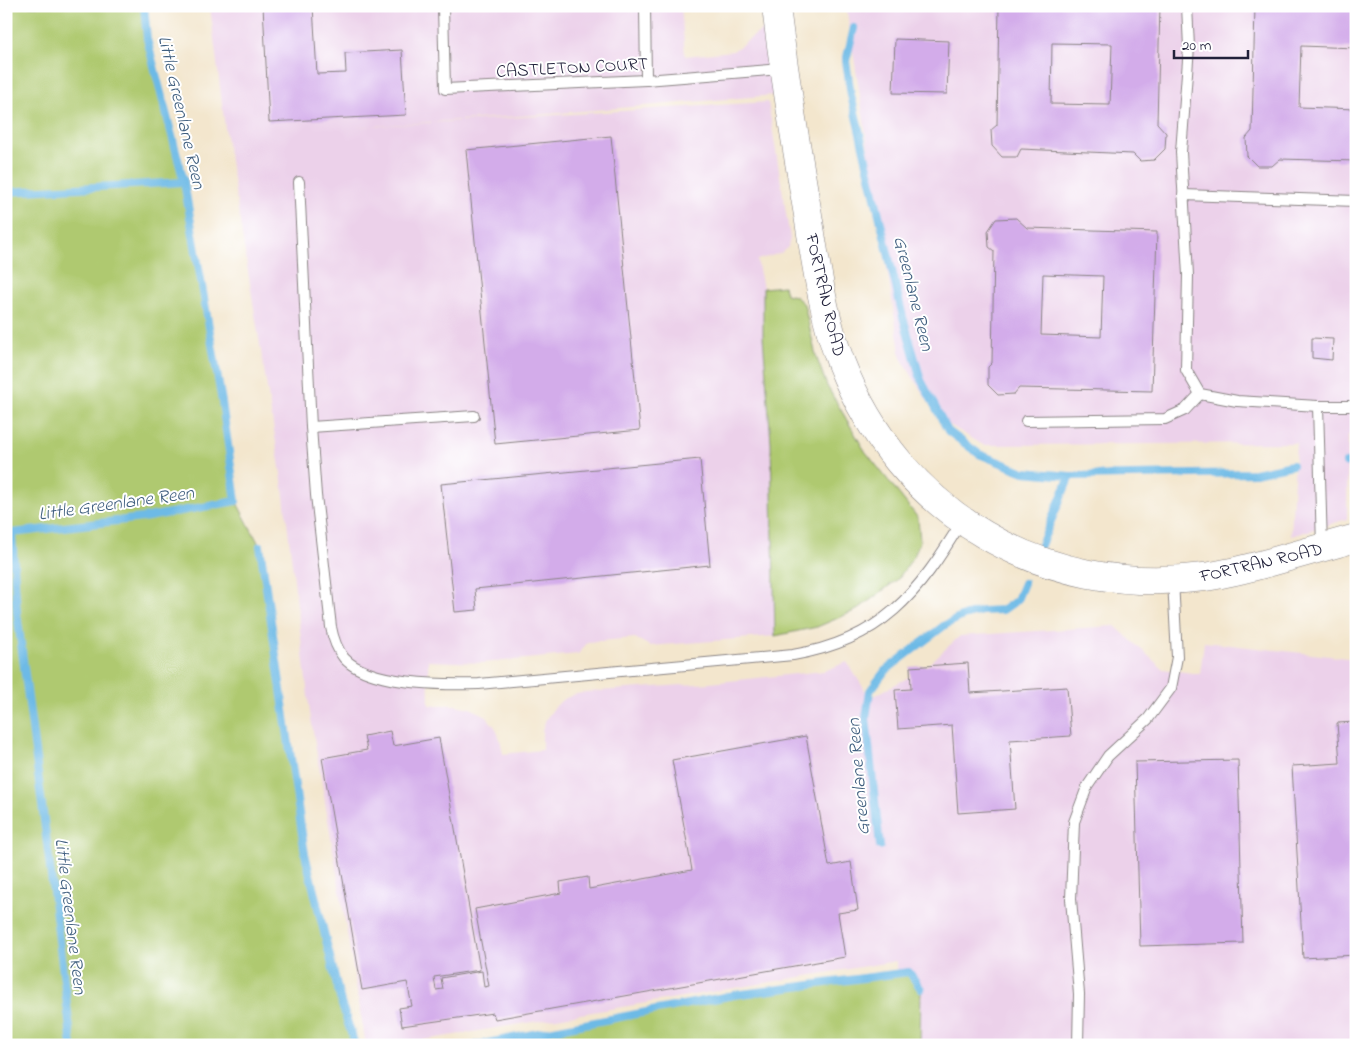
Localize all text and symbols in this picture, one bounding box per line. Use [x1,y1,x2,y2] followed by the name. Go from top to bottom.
[1174,28,1248,60] scale bar
[150,33,212,193] water label: Little Greenlane Reen
[1182,35,1212,57] text: 20 m
[496,52,649,86] street label: CASTLETON COURT
[797,231,851,359] street label: FORTRAN ROAD
[885,233,940,354] water label: Greenlane Reen
[37,480,197,529] water label: Little Greenlane Reen
[1197,537,1325,591] street label: FORTRAN ROAD
[841,717,878,836] water label: Greenlane Reen
[47,837,93,996] water label: Little Greenlane Reen

